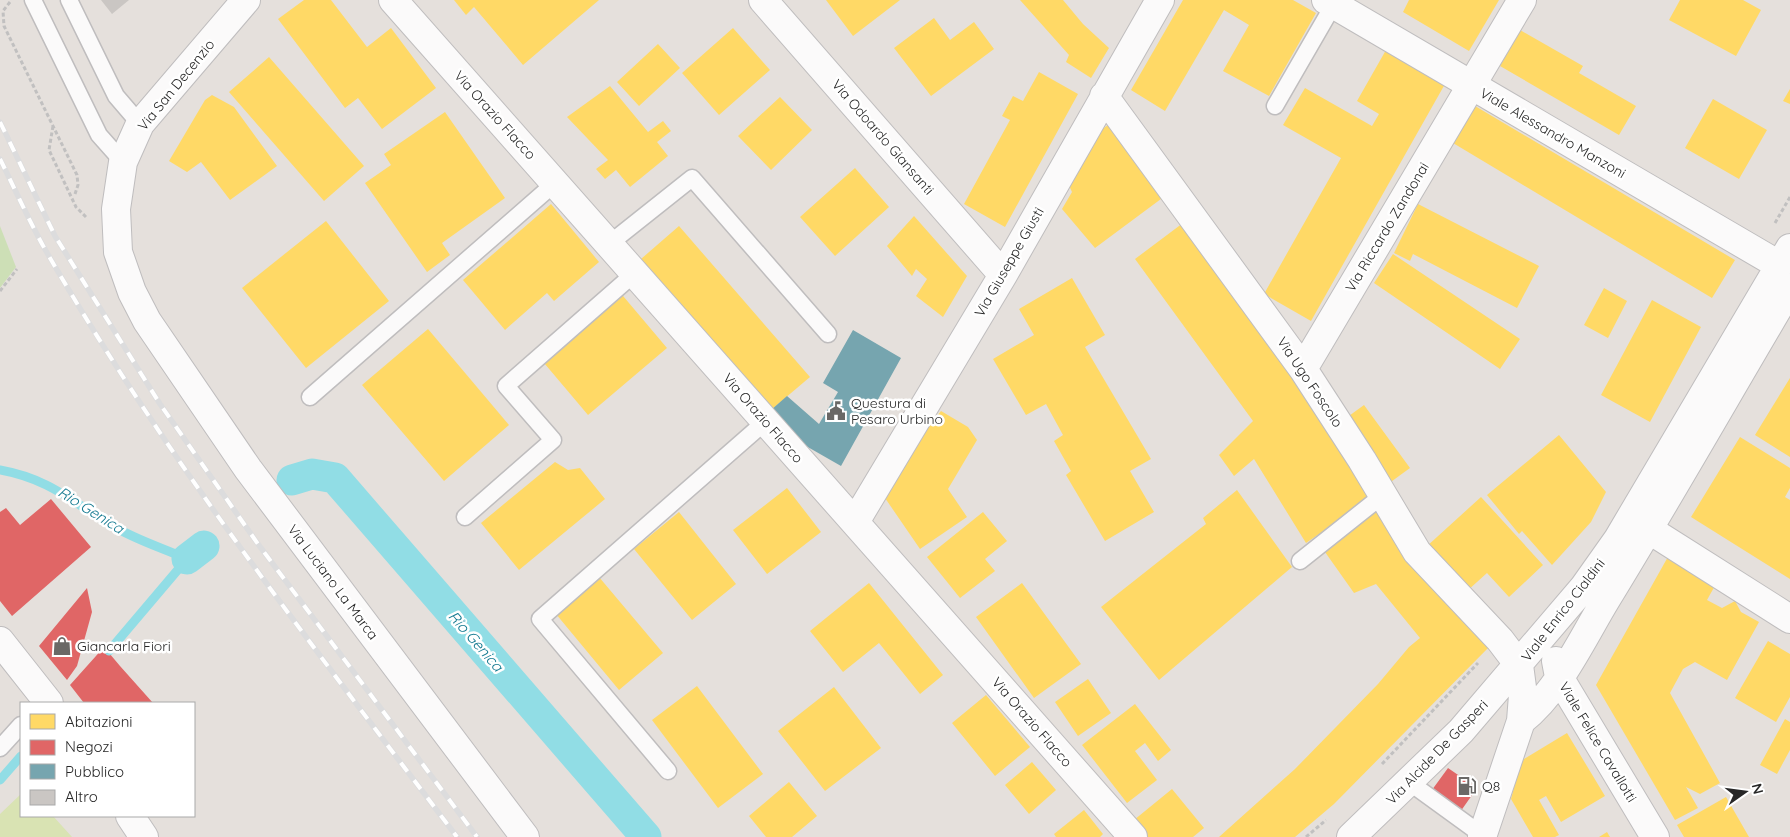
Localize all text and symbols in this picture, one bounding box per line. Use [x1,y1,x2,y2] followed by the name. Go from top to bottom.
[134,36,218,134] street label: Via San Decenzio
[450,67,540,163] street label: Via Orazio Flacco
[828,76,938,198] street label: Via Odoardo Giansanti
[1477,84,1629,182] street label: Viale Alessandro Manzoni
[1341,159,1433,295] street label: Via Riccardo Zandonai
[970,204,1048,320] street label: Via Giuseppe Giusti
[1273,333,1347,431] street label: Via Ugo Foscolo
[719,369,807,467] street label: Via Orazio Flacco
[851,394,943,428] place label: Questura di Pesaro Urbino
[825,400,847,422] public building icon: Questura di Pesaro Urbino
[55,482,128,538] water label: Rio Genica
[284,521,382,643] street label: Via Luciano La Marca
[1517,555,1609,665] street label: Viale Enrico Cialdini
[445,607,508,676] water label: Rio Genica
[51,635,73,657] shop icon: Giancarla Fiori
[77,637,171,655] place label: Giancarla Fiori
[988,673,1076,771] street label: Via Orazio Flacco
[1555,679,1641,805] street label: Viale Felice Cavallotti
[1382,696,1492,808] street label: Via Alcide De Gasperi
[20,702,195,817] legend
[65,712,133,731] text: Abitazioni
[65,737,113,756] text: Negozi
[65,762,124,781] text: Pubblico
[1720,767,1770,817] north arrow
[1456,775,1478,797] fuel station icon: Q8
[1482,777,1500,795] place label: Q8
[1748,782,1768,796] text: N
[65,787,98,806] text: Altro

